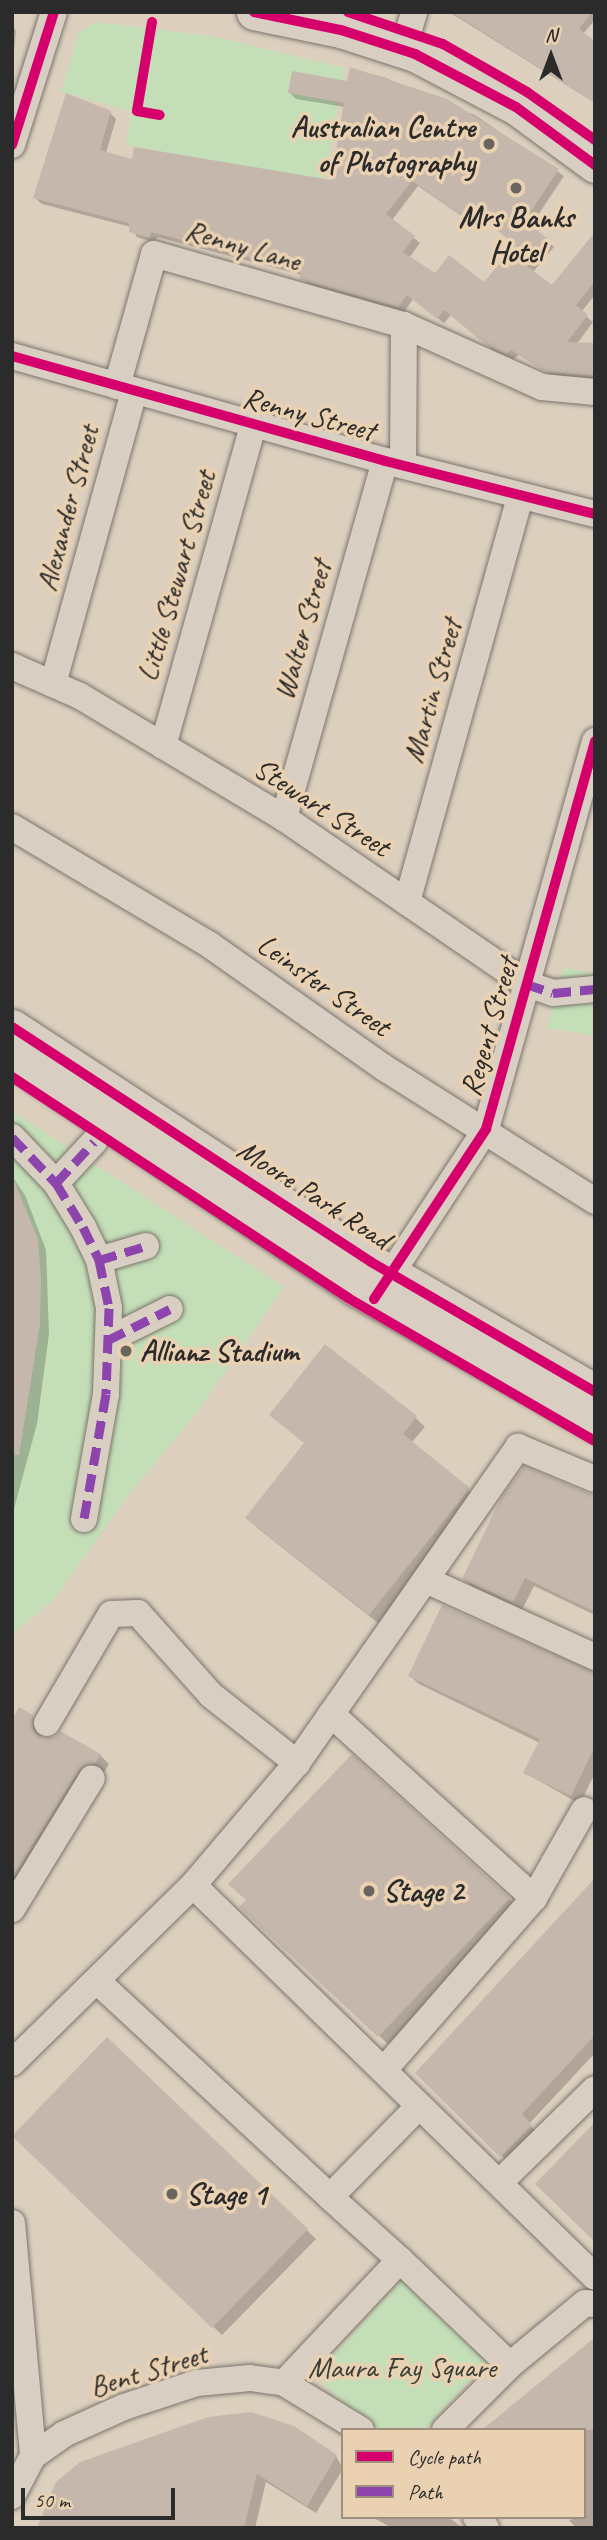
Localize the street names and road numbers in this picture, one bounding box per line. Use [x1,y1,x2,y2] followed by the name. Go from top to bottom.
[181,211,305,279] street label: Renny Lane
[239,379,379,449] street label: Renny Street
[28,421,106,595] street label: Alexander Street
[129,467,223,685] street label: Little Stewart Street
[265,556,339,704] street label: Walter Street
[394,615,470,767] street label: Martin Street
[247,749,397,865] street label: Stewart Street
[250,926,398,1044] street label: Leinster Street
[452,954,526,1100] street label: Regent Street
[231,1131,397,1257] street label: Moore Park Road
[85,2335,211,2405] street label: Bent Street

